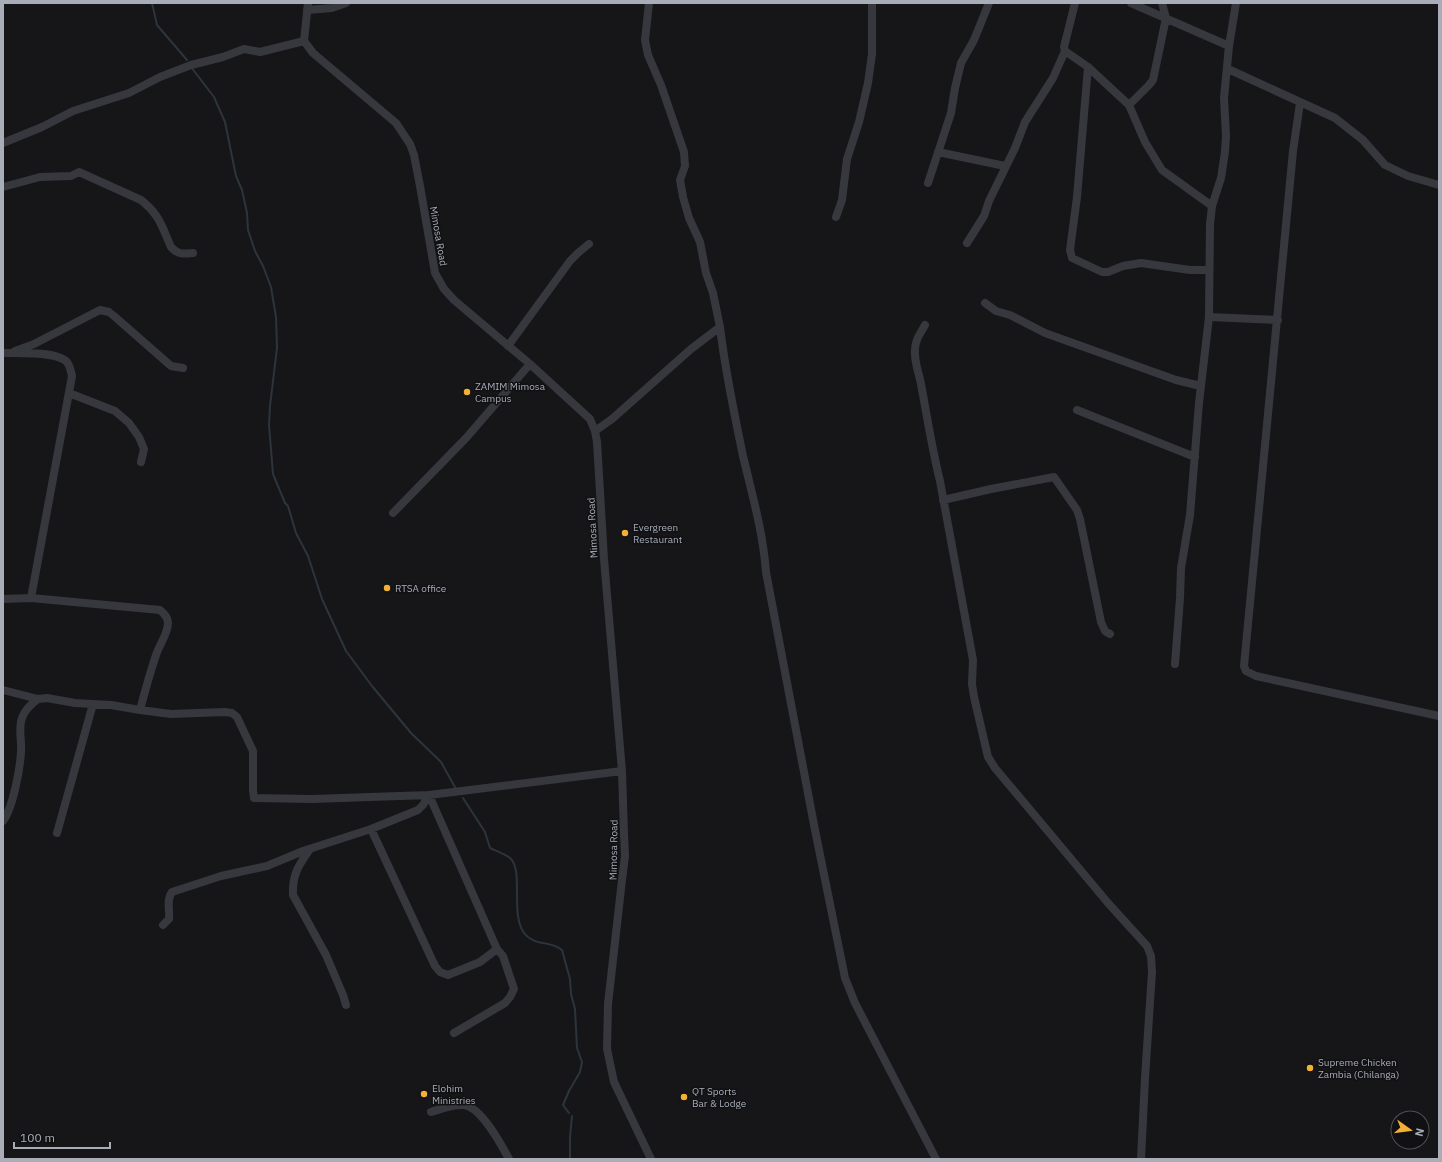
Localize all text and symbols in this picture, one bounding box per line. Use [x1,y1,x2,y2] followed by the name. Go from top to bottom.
[427,205,450,267] street label: Mimosa Road
[475,380,546,405] place label: ZAMIM Mimosa Campus
[462,387,472,397] marker: ZAMIM Mimosa Campus
[584,497,601,559] street label: Mimosa Road
[633,521,683,546] place label: Evergreen Restaurant
[620,528,630,538] marker: Evergreen Restaurant
[395,582,447,595] place label: RTSA office
[382,583,392,593] marker: RTSA office
[606,820,621,880] street label: Mimosa Road
[1318,1056,1399,1081] place label: Supreme Chicken Zambia (Chilanga)
[1305,1063,1315,1073] marker: Supreme Chicken Zambia (Chilanga)
[432,1082,476,1107] place label: Elohim Ministries
[692,1085,747,1110] place label: QT Sports Bar & Lodge
[419,1089,429,1099] marker: Elohim Ministries
[679,1092,689,1102] marker: QT Sports Bar & Lodge
[1390,1110,1430,1150] north arrow
[14,1124,110,1150] scale bar
[1412,1127,1427,1138] text: N
[20,1130,55,1145] text: 100 m

